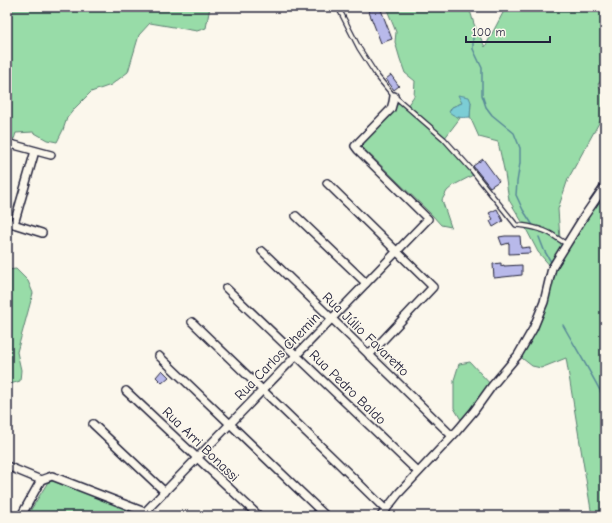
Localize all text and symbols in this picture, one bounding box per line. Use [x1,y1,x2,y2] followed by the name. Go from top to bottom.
[466,18,550,44] scale bar
[472,25,505,39] text: 100 m
[319,289,413,380] street label: Rua Júlio Favaretto
[231,309,324,404] street label: Rua Carlos Chemin
[306,346,390,428] street label: Rua Pedro Baldo
[159,403,243,485] street label: Rua Arri Bonassi

